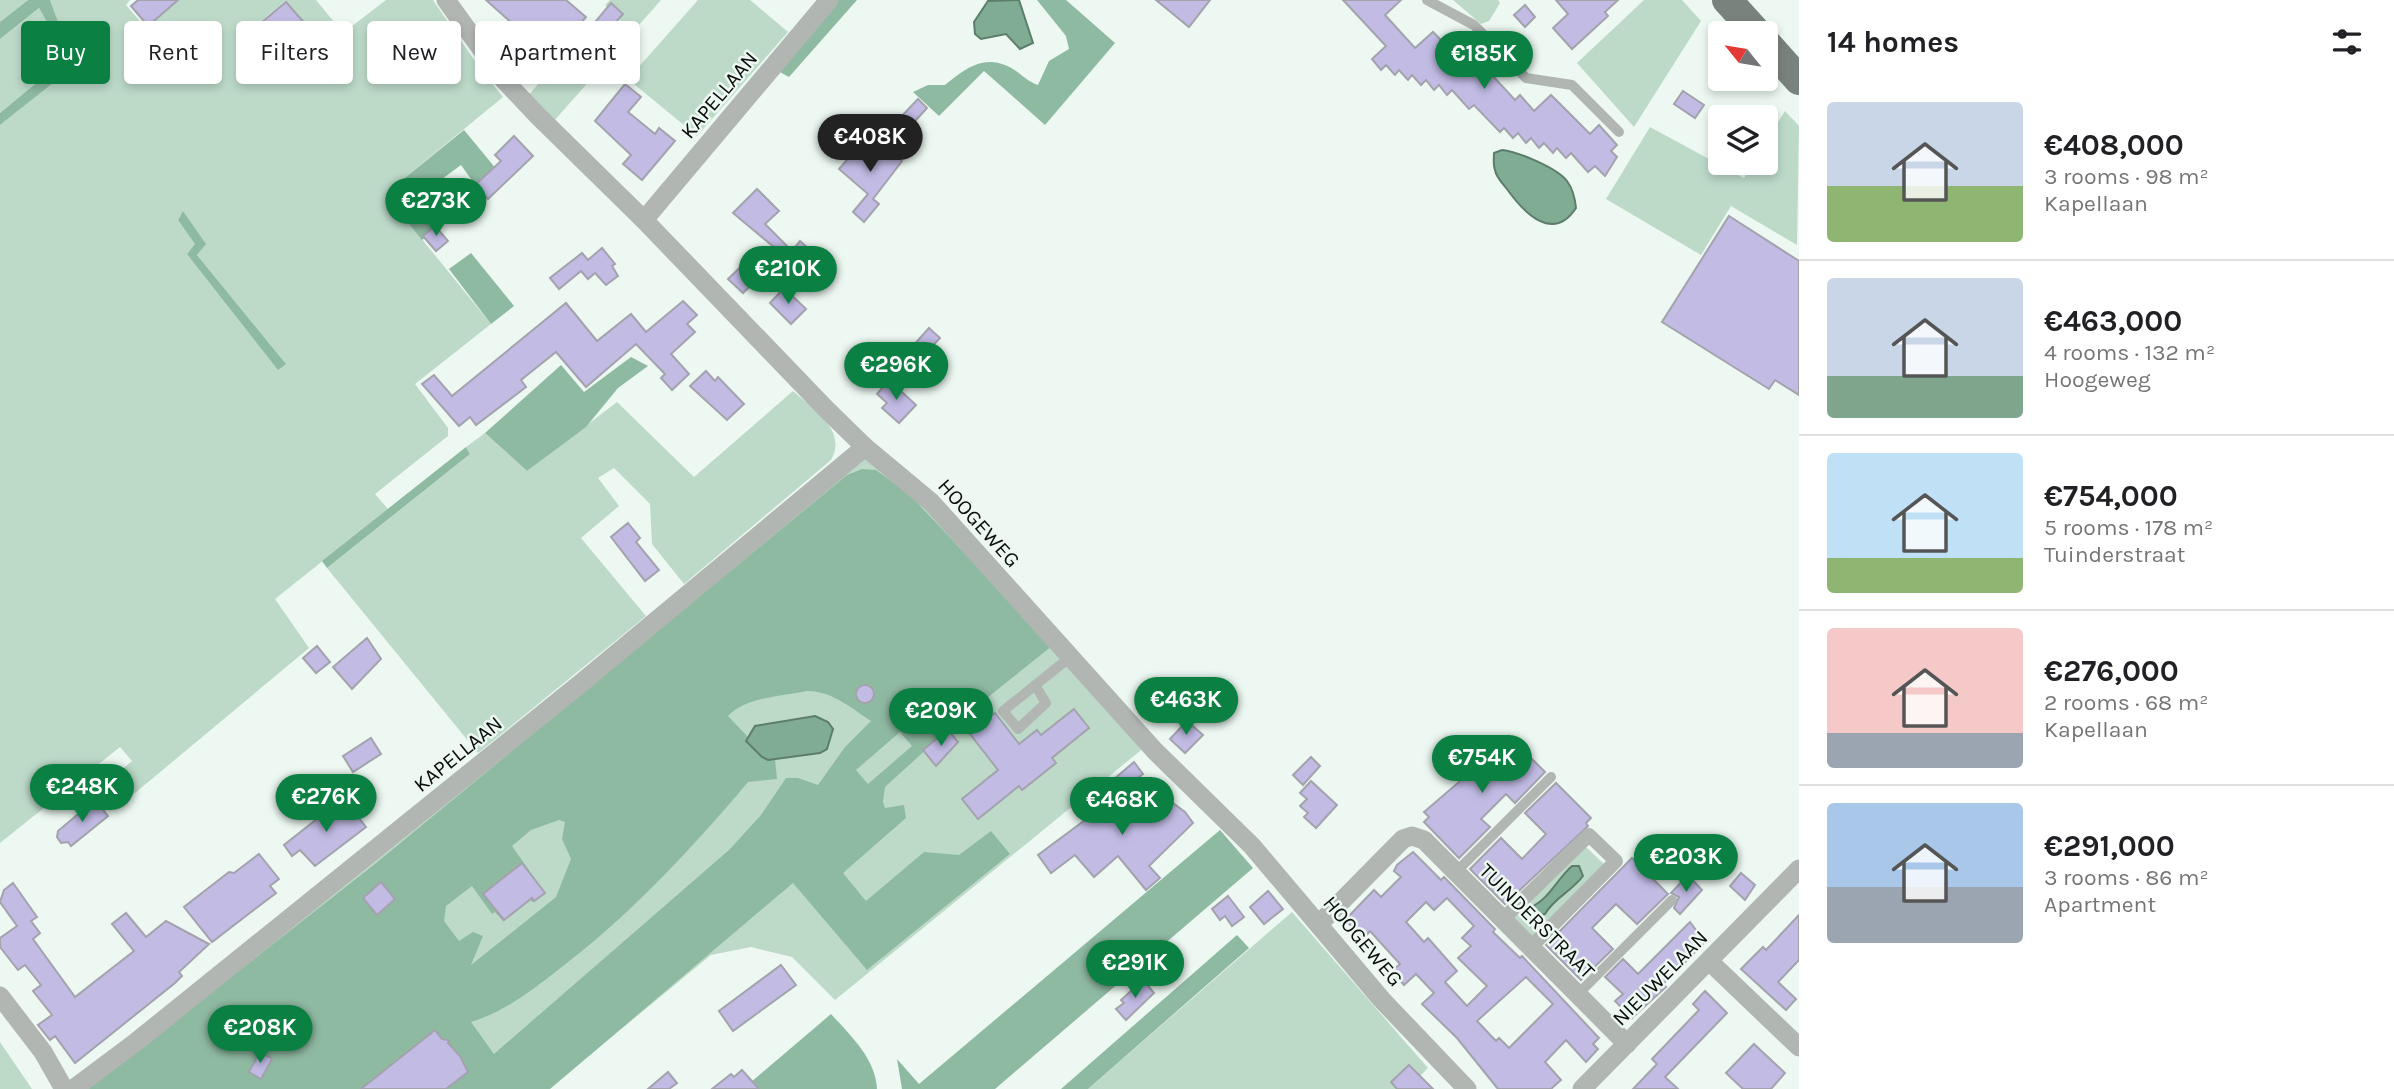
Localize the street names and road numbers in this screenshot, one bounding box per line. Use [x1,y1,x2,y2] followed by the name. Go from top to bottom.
[676,47,762,143] street label: KAPELLAAN
[933,474,1025,572] street label: HOOGEWEG
[409,711,507,797] street label: KAPELLAAN
[1474,858,1600,984] street label: TUINDERSTRAAT
[1318,891,1408,991] street label: HOOGEWEG
[1607,925,1713,1031] street label: NIEUWELAAN

